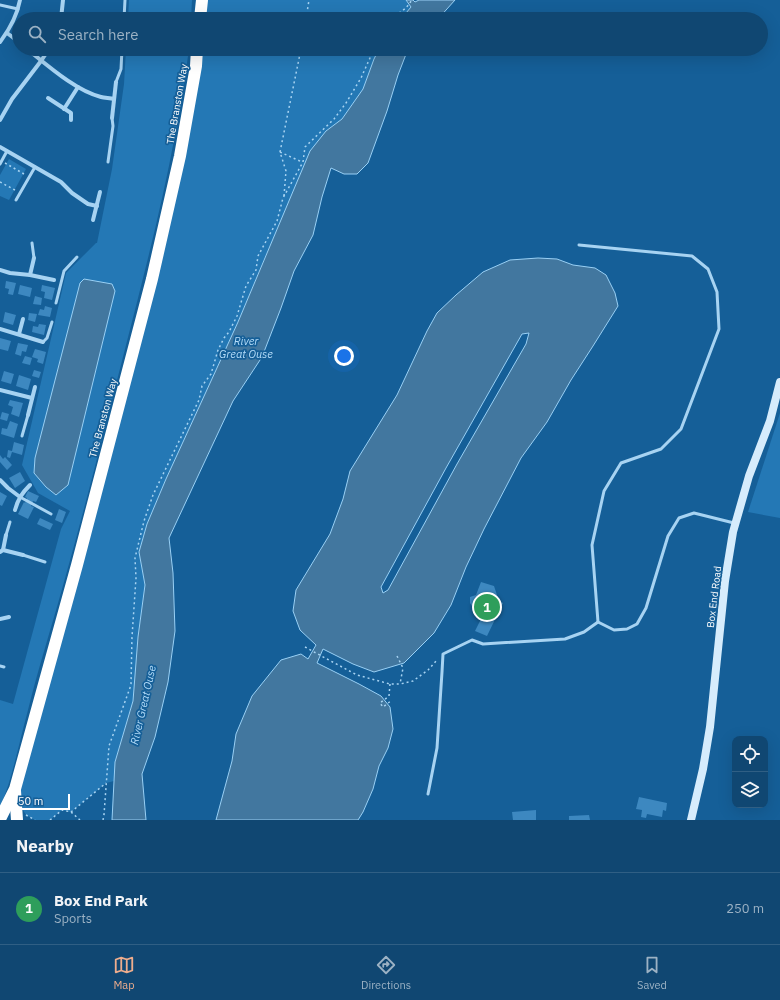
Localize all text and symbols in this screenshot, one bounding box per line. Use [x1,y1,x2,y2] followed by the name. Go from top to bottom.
[12,12,768,56] search box
[26,23,48,45] icon: search
[58,25,138,44] text: Search here
[164,63,190,145] street label: The Branston Way
[219,334,273,361] water label: River Great Ouse
[334,346,354,366] your location
[86,377,120,459] street label: The Branston Way
[704,565,724,629] street label: Box End Road
[474,592,500,622] pin: 1
[127,664,159,746] water label: River Great Ouse
[732,736,768,808] map controls
[732,736,768,772] button: locate
[732,772,768,808] button: layers
[12,792,70,811] scale bar
[18,794,43,808] text: 50 m
[16,835,74,857] text: Nearby
[54,891,148,910] text: Box End Park
[25,900,33,917] text: 1
[726,900,764,917] text: 250 m
[54,910,92,927] text: Sports
[113,954,135,992] tab: Map
[361,954,411,992] tab: Directions
[637,954,667,992] tab: Saved

